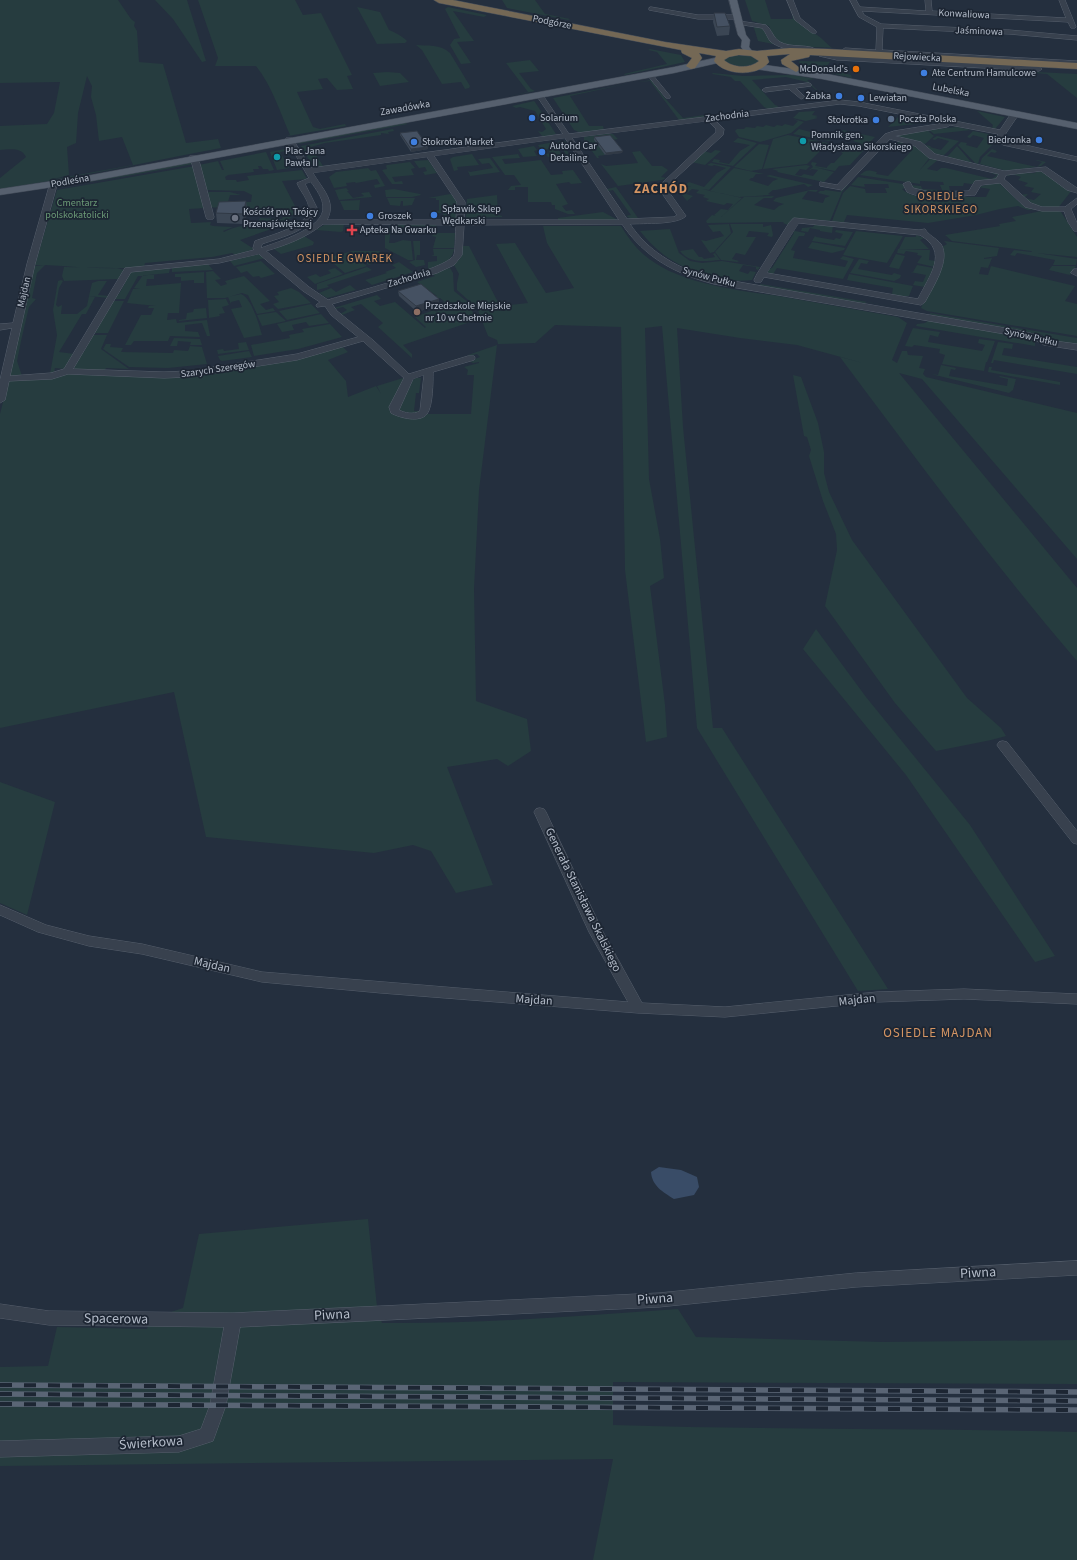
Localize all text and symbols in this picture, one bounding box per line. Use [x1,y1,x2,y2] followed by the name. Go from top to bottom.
[938,6,990,22] street label: Konwaliowa
[531,11,573,33] street label: Podgórze
[955,23,1003,39] street label: Jaśminowa
[893,49,941,65] street label: Rejowiecka
[800,62,848,76] place label: McDonald's
[851,64,861,74] marker: McDonald's
[932,66,1036,80] place label: Ate Centrum Hamulcowe
[919,68,929,78] marker: Ate Centrum Hamulcowe
[931,80,971,100] street label: Lubelska
[805,89,831,103] place label: Żabka
[834,91,844,101] marker: Żabka
[869,91,907,105] place label: Lewiatan
[856,93,866,103] marker: Lewiatan
[379,97,431,119] street label: Zawadówka
[704,106,750,126] street label: Zachodnia
[540,111,578,125] place label: Solarium
[899,112,956,126] place label: Poczta Polska
[527,113,537,123] marker: Solarium
[827,113,868,127] place label: Stokrotka
[886,114,896,124] marker: Poczta Polska
[871,115,881,125] marker: Stokrotka
[811,128,912,154] place label: Pomnik gen. Władysława Sikorskiego
[988,133,1031,147] place label: Biedronka
[422,135,494,149] place label: Stokrotka Market
[1034,135,1044,145] marker: Biedronka
[798,136,808,146] marker: Pomnik gen. Władysława Sikorskiego
[409,137,419,147] marker: Stokrotka Market
[550,139,597,165] place label: Autohd Car Detailing
[285,144,325,170] place label: Plac Jana Pawła II
[537,147,547,157] marker: Autohd Car Detailing
[272,152,282,162] marker: Plac Jana Pawła II
[50,171,90,191] street label: Podleśna
[634,180,688,198] district label: ZACHÓD
[904,189,978,217] district label: OSIEDLE SIKORSKIEGO
[45,196,109,222] park label: Cmentarz polskokatolicki
[442,202,501,228] place label: Spławik Sklep Wędkarski
[243,205,318,231] place label: Kościół pw. Trójcy Przenajświętszej
[378,209,411,223] place label: Groszek
[429,210,439,220] marker: Spławik Sklep Wędkarski
[365,211,375,221] marker: Groszek
[230,213,240,223] marker: Kościół pw. Trójcy Przenajświętszej
[360,223,436,237] place label: Apteka Na Gwarku
[347,225,357,235] marker: Apteka Na Gwarku
[297,251,393,266] district label: OSIEDLE GWAREK
[681,263,737,291] street label: Synów Pułku
[386,265,432,291] street label: Zachodnia
[14,275,34,309] street label: Majdan
[425,299,511,325] place label: Przedszkole Miejskie nr 10 w Chełmie
[412,307,422,317] marker: Przedszkole Miejskie nr 10 w Chełmie
[1003,324,1059,350] street label: Synów Pułku
[180,357,256,381] street label: Szarych Szeregów
[541,825,625,975] street label: Generała Stanisława Skalskiego
[192,953,232,977] street label: Majdan
[515,990,553,1010] street label: Majdan
[838,990,876,1010] street label: Majdan
[883,1024,993,1042] district label: OSIEDLE MAJDAN
[959,1262,997,1284] street label: Piwna
[636,1288,674,1310] street label: Piwna
[313,1304,351,1326] street label: Piwna
[84,1308,148,1330] street label: Spacerowa
[118,1431,184,1455] street label: Świerkowa

